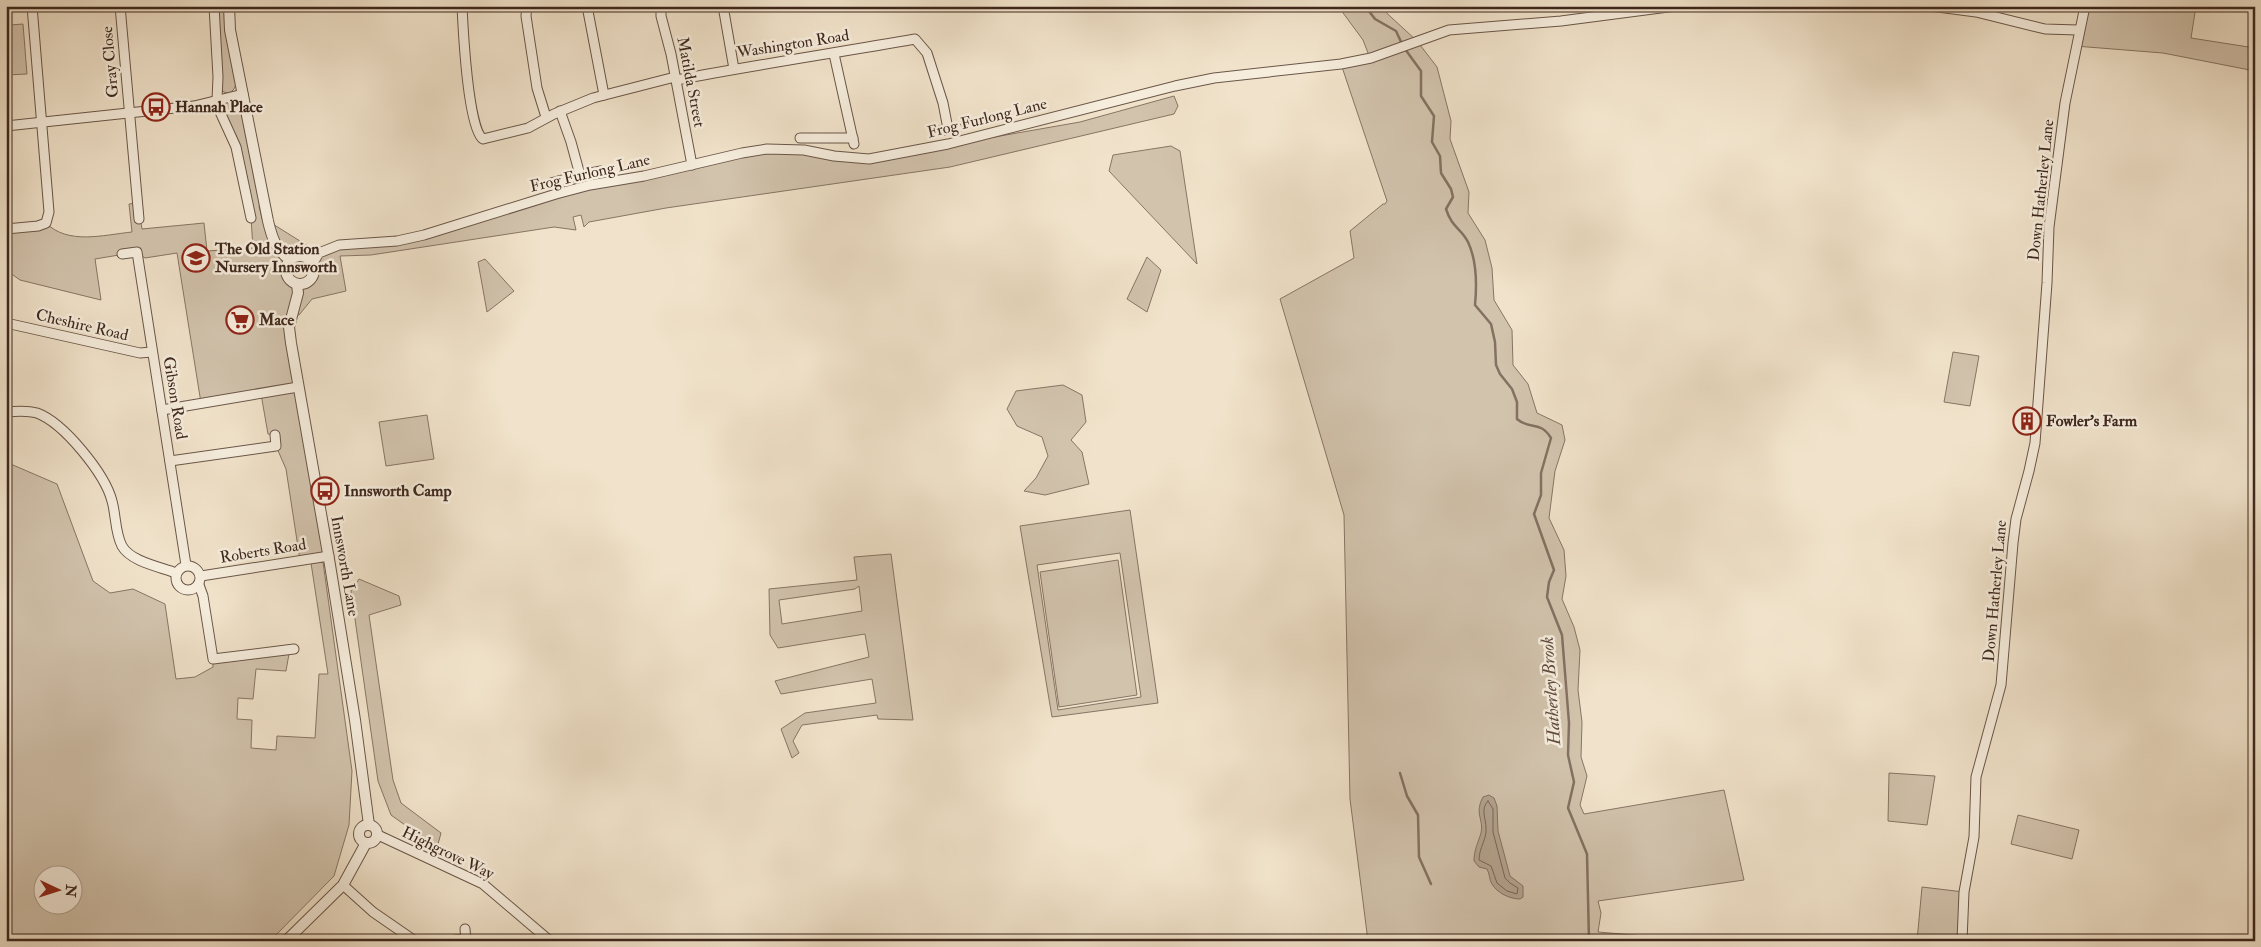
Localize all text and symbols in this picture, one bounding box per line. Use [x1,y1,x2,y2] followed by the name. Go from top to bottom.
[97,25,123,99] street label: Gray Close
[734,25,851,63] street label: Washington Road
[672,35,710,129] street label: Matilda Street
[141,92,171,122] bus stop icon: Hannah Place
[925,93,1049,143] street label: Frog Furlong Lane
[175,97,263,117] place label: Hannah Place
[2024,118,2058,262] street label: Down Hatherley Lane
[528,149,652,197] street label: Frog Furlong Lane
[214,239,338,278] place label: The Old Station Nursery Innsworth
[181,243,211,273] school or university icon: The Old Station Nursery Innsworth
[34,305,130,345] street label: Cheshire Road
[225,305,255,335] supermarket icon: Mace
[258,310,294,330] place label: Mace
[159,355,191,441] street label: Gibson Road
[2012,406,2042,436] building icon: Fowler's Farm
[2046,411,2138,431] place label: Fowler's Farm
[310,476,340,506] bus stop icon: Innsworth Camp
[344,481,452,502] place label: Innsworth Camp
[326,514,364,618] street label: Innsworth Lane
[1979,519,2011,663] street label: Down Hatherley Lane
[218,534,308,568] street label: Roberts Road
[1536,636,1566,747] water label: Hatherley Brook
[399,822,498,884] street label: Highgrove Way
[32,864,82,914] north arrow
[62,883,79,898] text: N

